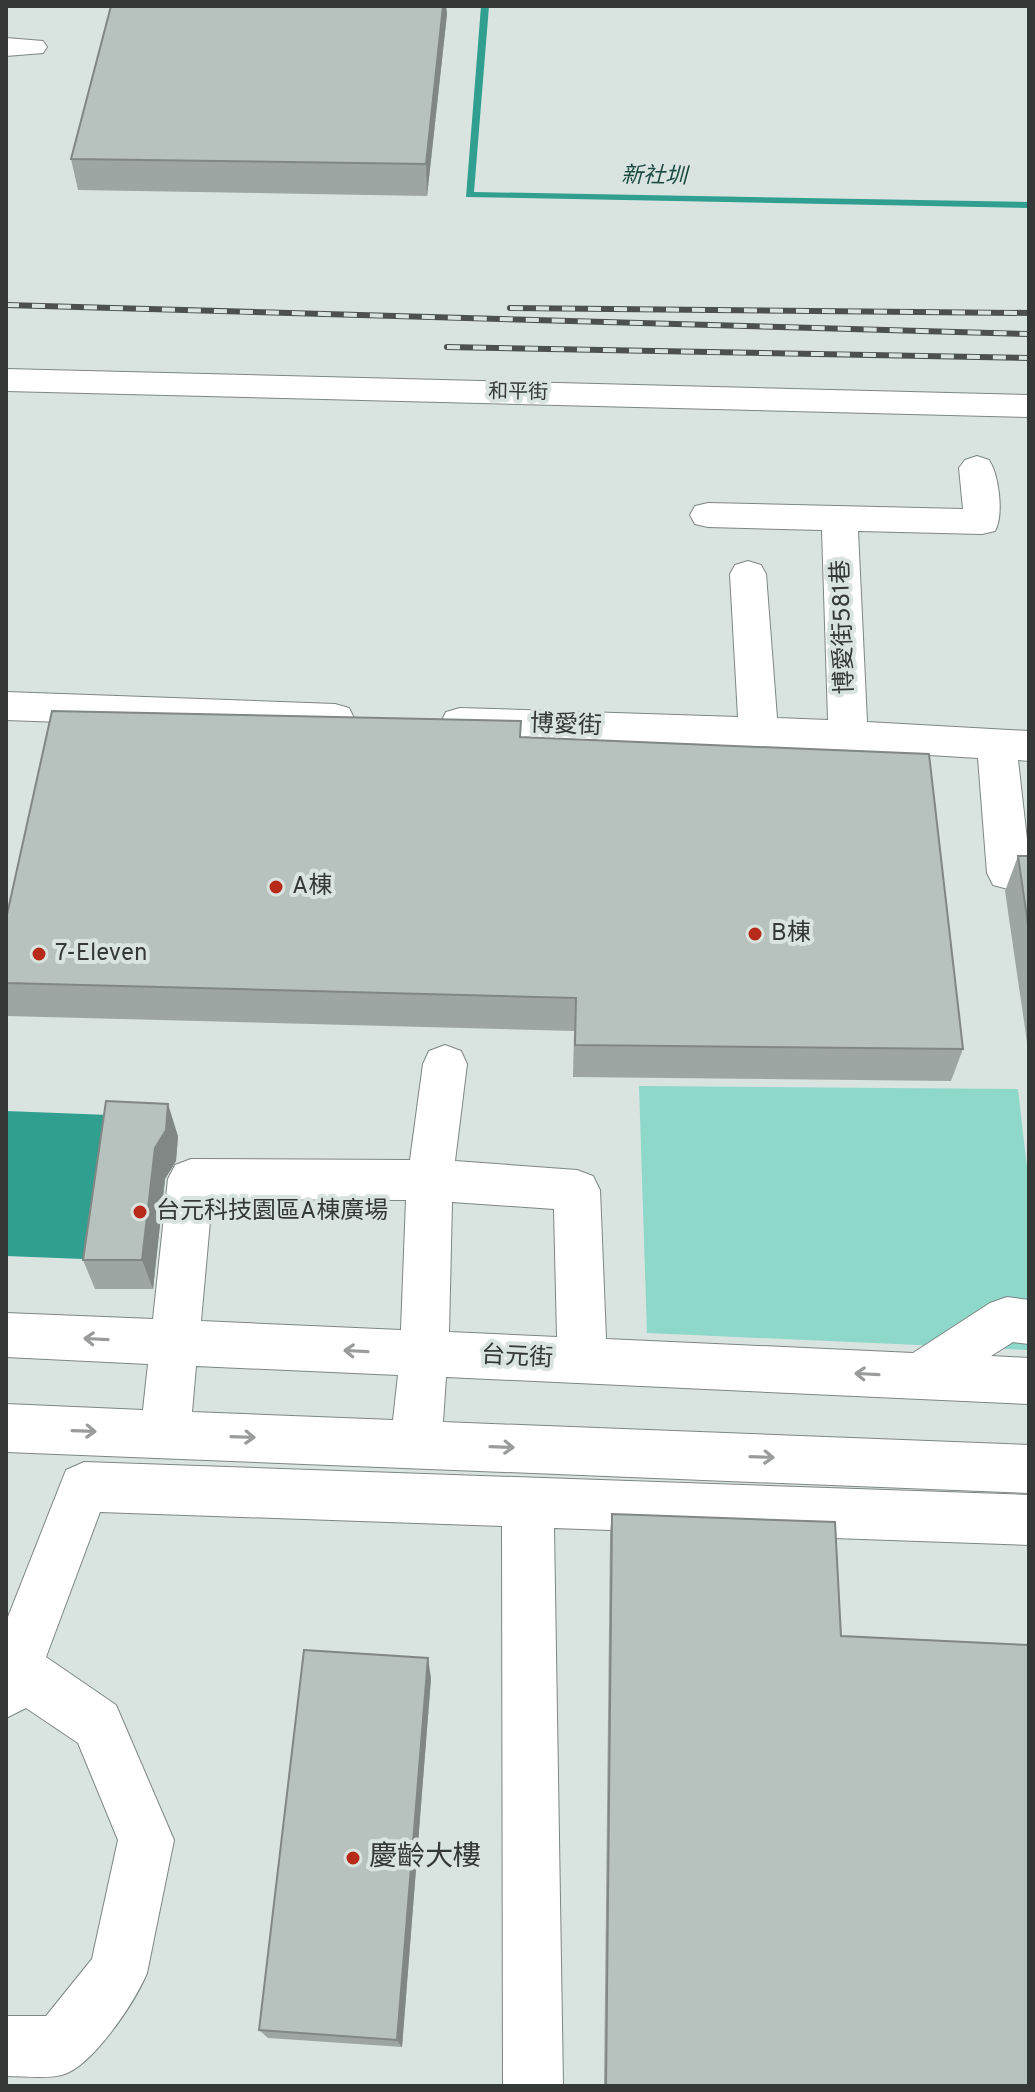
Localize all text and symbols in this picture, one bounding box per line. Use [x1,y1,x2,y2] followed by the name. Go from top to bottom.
[621,163,690,191] water label: 新社圳
[488,379,548,407] street label: 和平街
[827,559,861,695] street label: 博愛街581巷
[529,710,603,742] street label: 博愛街
[292,872,332,902] place label: A棟
[267,878,285,896] marker: A棟
[771,919,811,949] place label: B棟
[746,925,764,943] marker: B棟
[55,939,148,969] place label: 7-Eleven
[30,945,48,963] marker: 7-Eleven
[156,1197,388,1227] place label: 台元科技園區A棟廣場
[131,1203,149,1221] marker: 台元科技園區A棟廣場
[83,1331,110,1346] one-way arrow
[480,1341,554,1375] street label: 台元街
[343,1344,370,1359] one-way arrow
[854,1366,881,1381] one-way arrow
[70,1423,97,1438] one-way arrow
[229,1429,256,1444] one-way arrow
[488,1440,515,1455] one-way arrow
[748,1449,775,1464] one-way arrow
[369,1840,481,1876] place label: 慶齡大樓
[344,1849,362,1867] marker: 慶齡大樓

